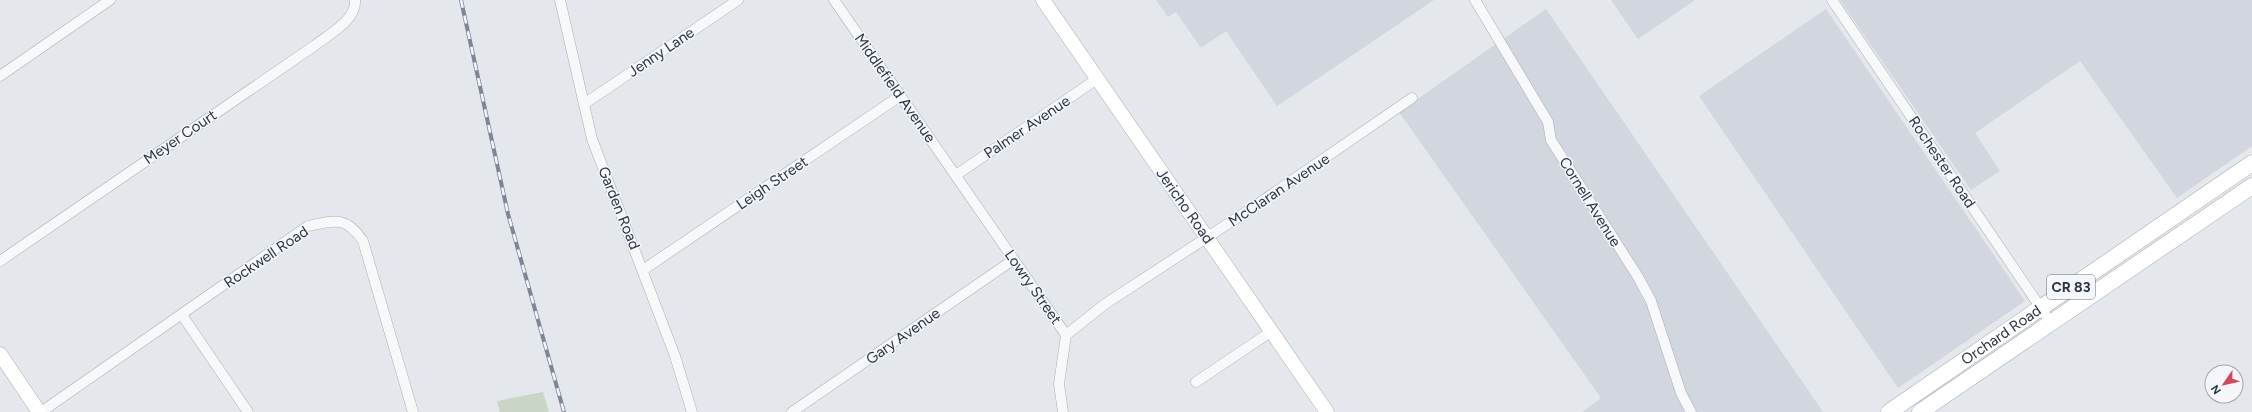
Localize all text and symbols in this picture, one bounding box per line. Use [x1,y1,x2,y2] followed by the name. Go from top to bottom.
[624,23,698,81] street label: Jenny Lane
[851,30,939,146] street label: Middlefield Avenue
[981,92,1073,162] street label: Palmer Avenue
[140,106,220,168] street label: Meyer Court
[1905,113,1979,211] street label: Rochester Road
[1225,150,1333,230] street label: McClaran Avenue
[733,152,811,213] street label: Leigh Street
[1555,154,1625,250] street label: Cornell Avenue
[594,164,644,252] street label: Garden Road
[1152,165,1218,247] street label: Jericho Road
[220,222,312,292] street label: Rockwell Road
[1001,246,1065,328] street label: Lowry Street
[2047,275,2095,299] road number: CR 83
[1958,301,2045,369] street label: Orchard Road
[862,304,944,368] street label: Gary Avenue
[2204,364,2244,404] north arrow
[2208,382,2224,396] text: N

